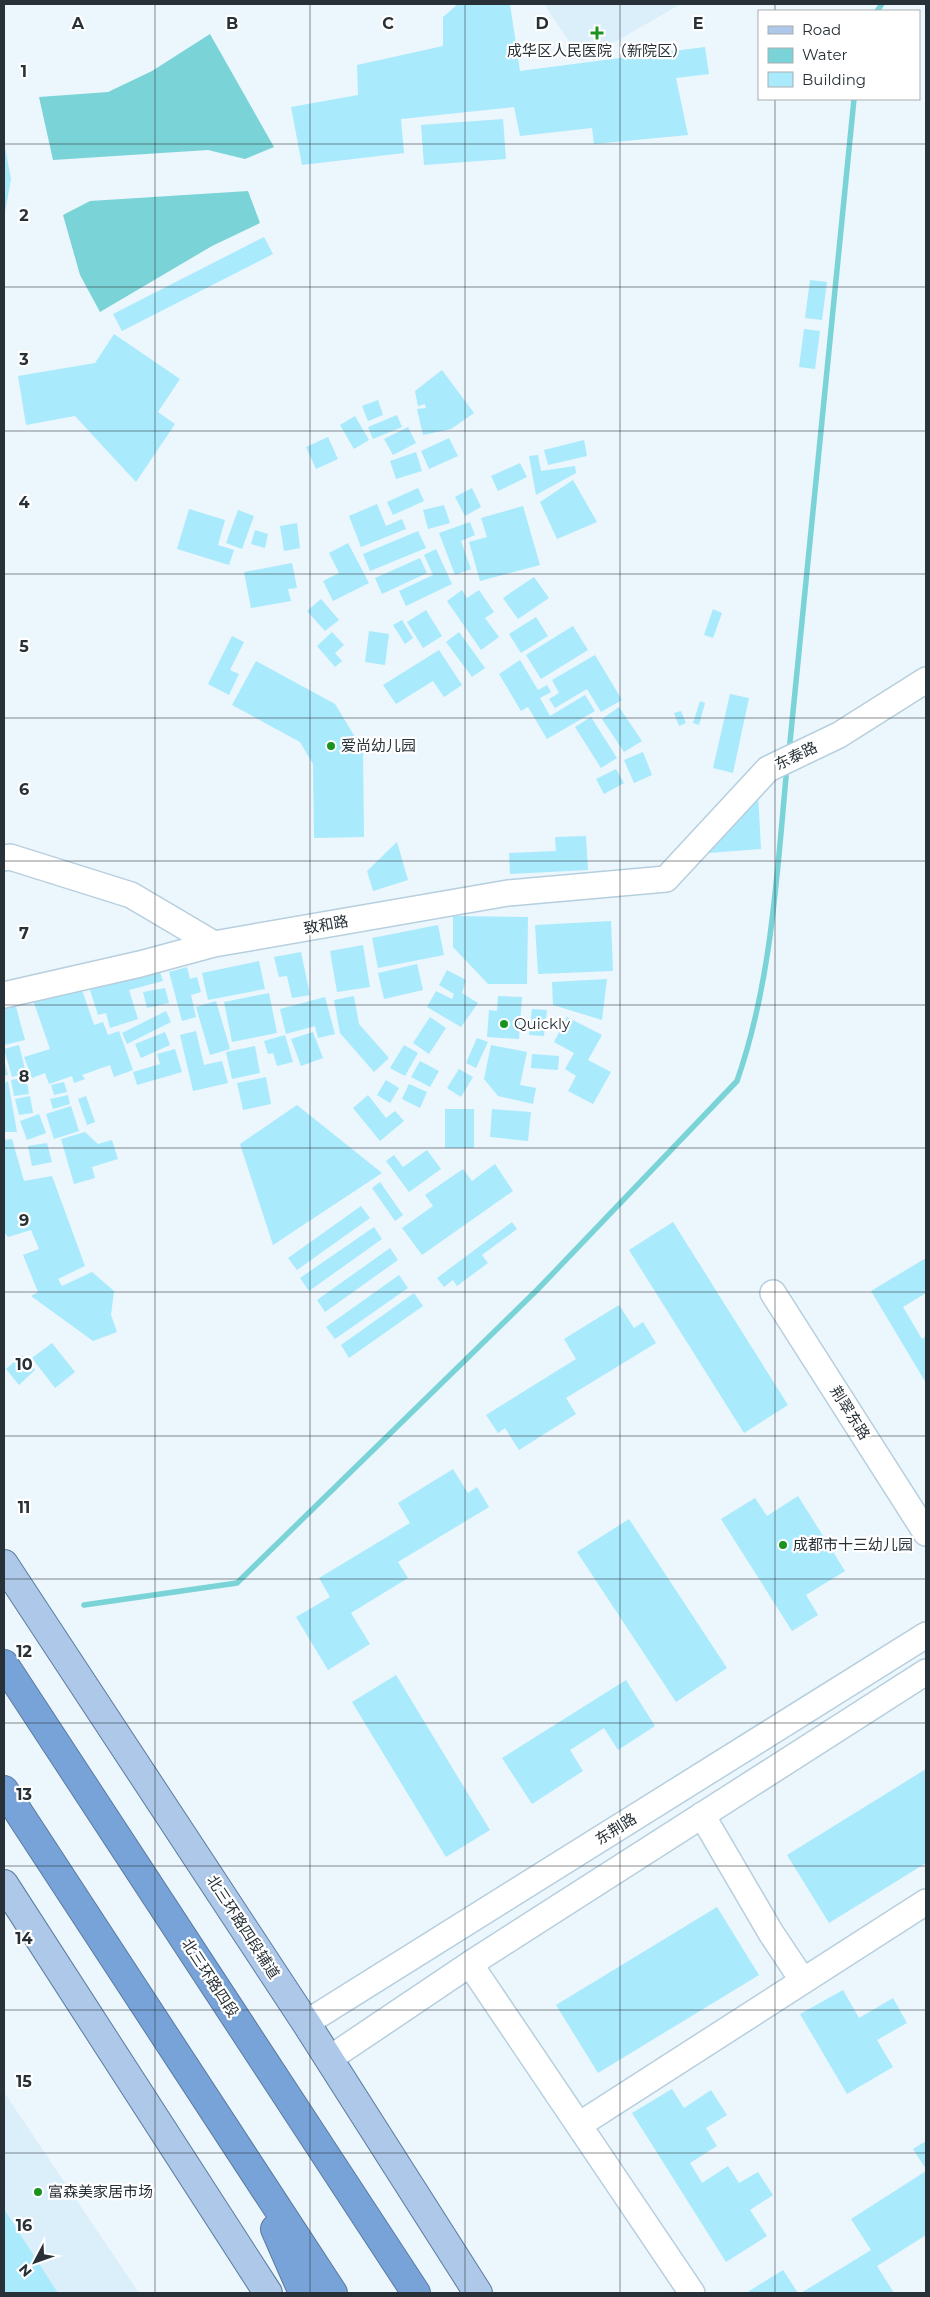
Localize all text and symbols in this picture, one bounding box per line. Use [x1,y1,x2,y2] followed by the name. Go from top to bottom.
[758,10,920,100] legend
[71,14,85,33] text: A
[226,14,238,33] text: B
[382,14,394,33] text: C
[535,14,549,33] text: D
[693,14,703,33] text: E
[802,20,841,39] text: Road
[590,26,604,40] marker: 成华区人民医院（新院区）
[507,41,687,60] place label: 成华区人民医院（新院区）
[802,45,848,64] text: Water
[21,62,27,81] text: 1
[802,70,866,89] text: Building
[19,206,29,225] text: 2
[18,350,29,369] text: 3
[18,493,30,512] text: 4
[19,637,29,656] text: 5
[341,736,416,755] place label: 爱尚幼儿园
[771,737,820,774] street label: 东泰路
[325,740,337,752] marker: 爱尚幼儿园
[19,780,29,799] text: 6
[302,911,350,938] street label: 致和路
[19,924,29,943] text: 7
[514,1014,571,1033] place label: Quickly
[498,1018,510,1030] marker: Quickly
[19,1067,29,1086] text: 8
[19,1211,29,1230] text: 9
[15,1355,33,1374] text: 10
[826,1382,874,1443] street label: 荆翠东路
[18,1498,30,1517] text: 11
[793,1535,913,1554] place label: 成都市十三幼儿园
[777,1539,789,1551] marker: 成都市十三幼儿园
[16,1642,32,1661] text: 12
[16,1785,32,1804] text: 13
[592,1809,640,1849] street label: 东荆路
[203,1872,283,1982] street label: 北三环路四段辅道
[15,1929,33,1948] text: 14
[178,1935,242,2021] street label: 北三环路四段
[16,2072,32,2091] text: 15
[48,2182,153,2201] place label: 富森美家居市场
[32,2186,44,2198] marker: 富森美家居市场
[16,2216,32,2235] text: 16
[10,2237,60,2287] north arrow
[15,2260,36,2281] text: N

